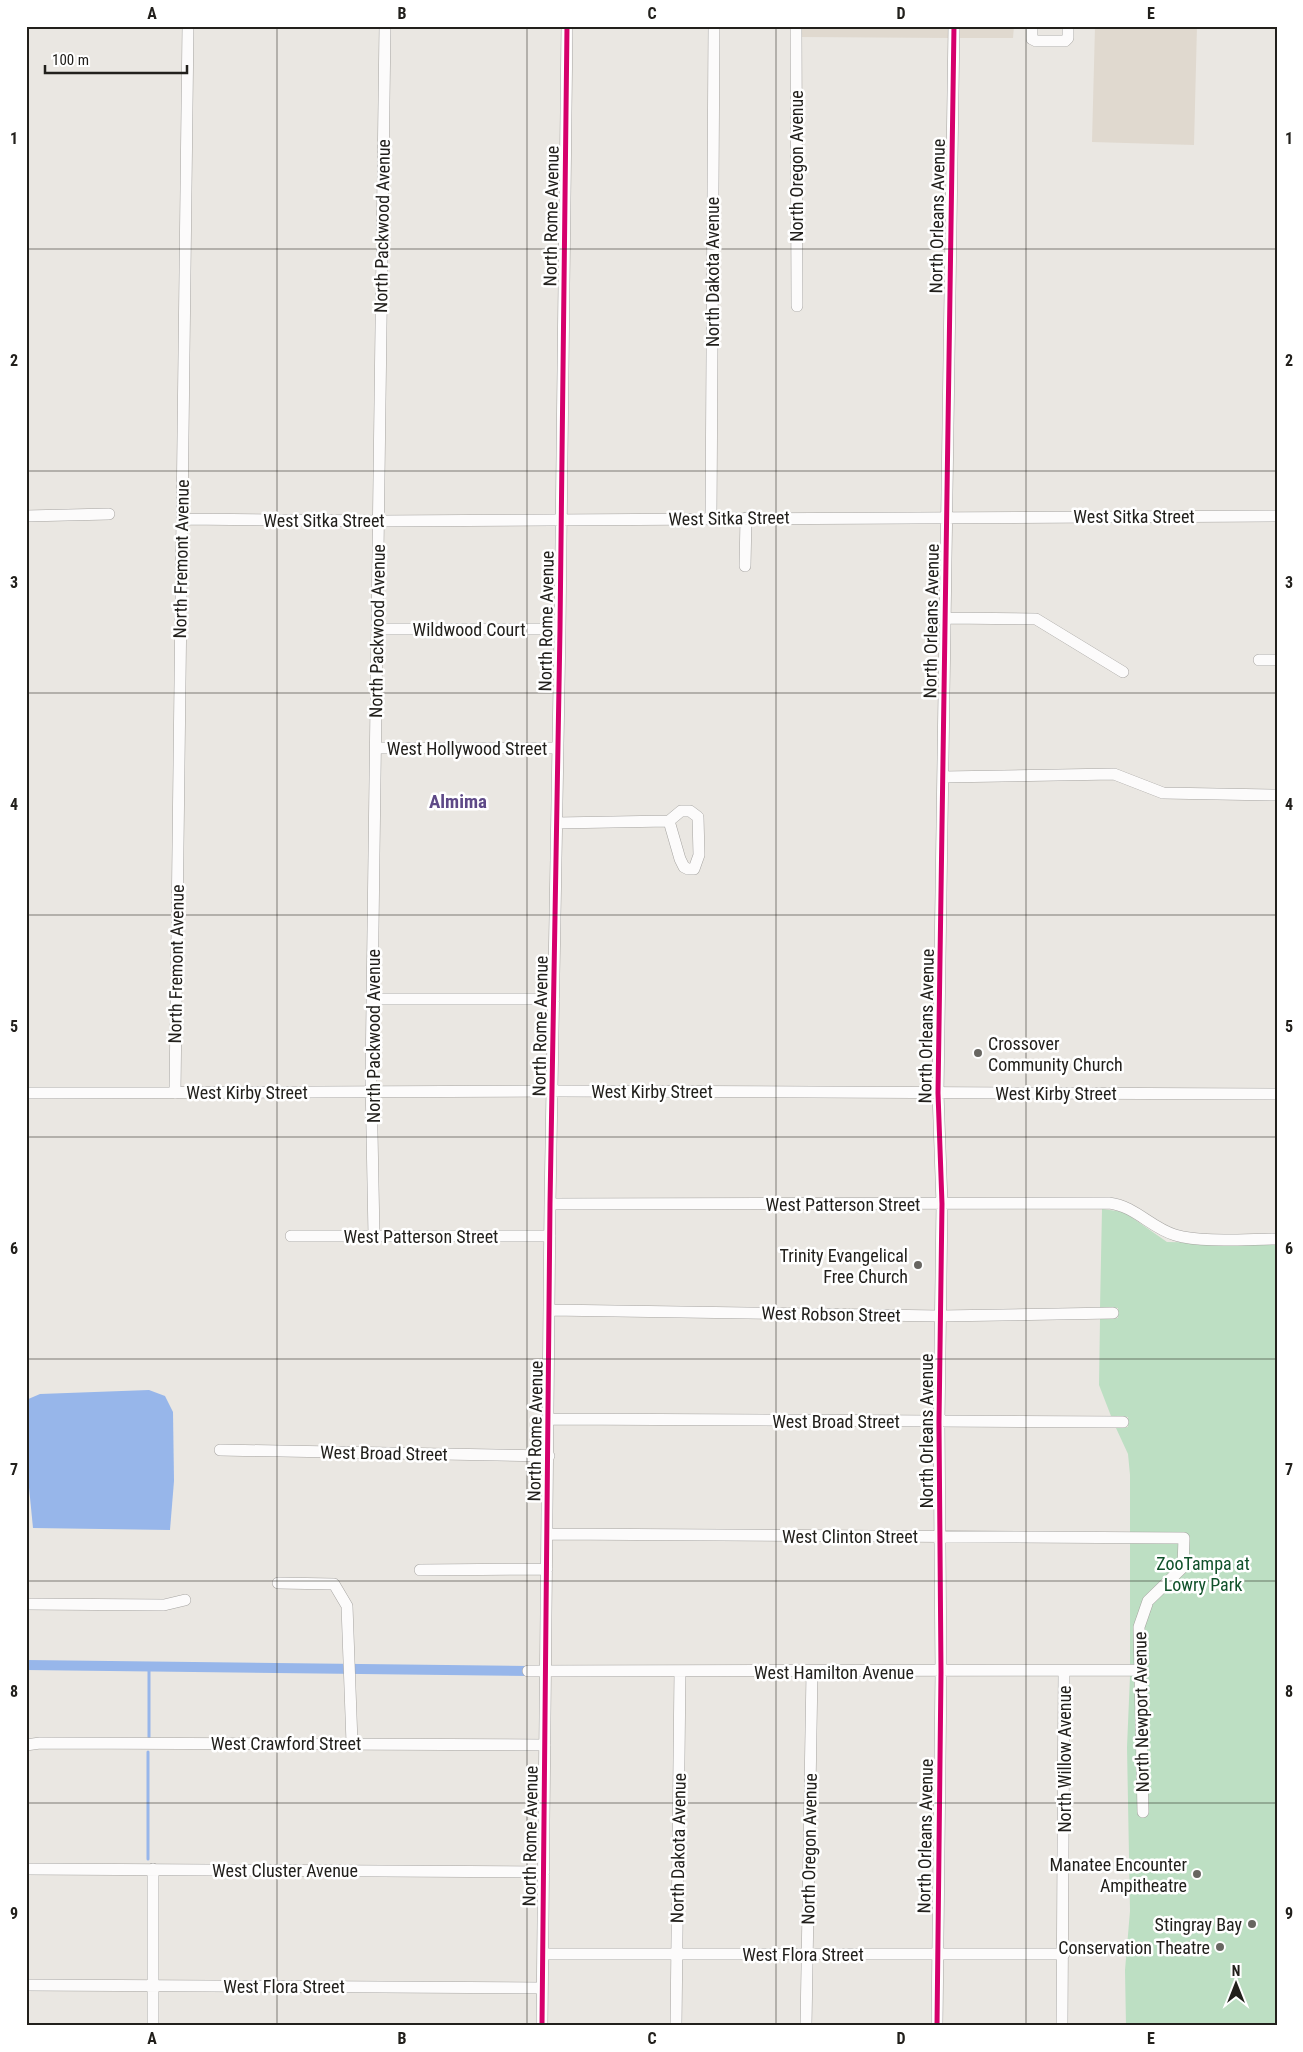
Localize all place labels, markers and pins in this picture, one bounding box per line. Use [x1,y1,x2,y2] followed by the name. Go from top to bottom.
[988,1033,1123,1075] place label: Crossover Community Church
[972,1047,984,1059] marker: Crossover Community Church
[780,1245,908,1287] place label: Trinity Evangelical Free Church
[912,1259,924,1271] marker: Trinity Evangelical Free Church
[1049,1854,1188,1896] place label: Manatee Encounter Ampitheatre
[1191,1868,1203,1880] marker: Manatee Encounter Ampitheatre
[1155,1914,1243,1935] place label: Stingray Bay
[1246,1918,1258,1930] marker: Stingray Bay
[1058,1937,1210,1958] place label: Conservation Theatre
[1214,1941,1226,1953] marker: Conservation Theatre

